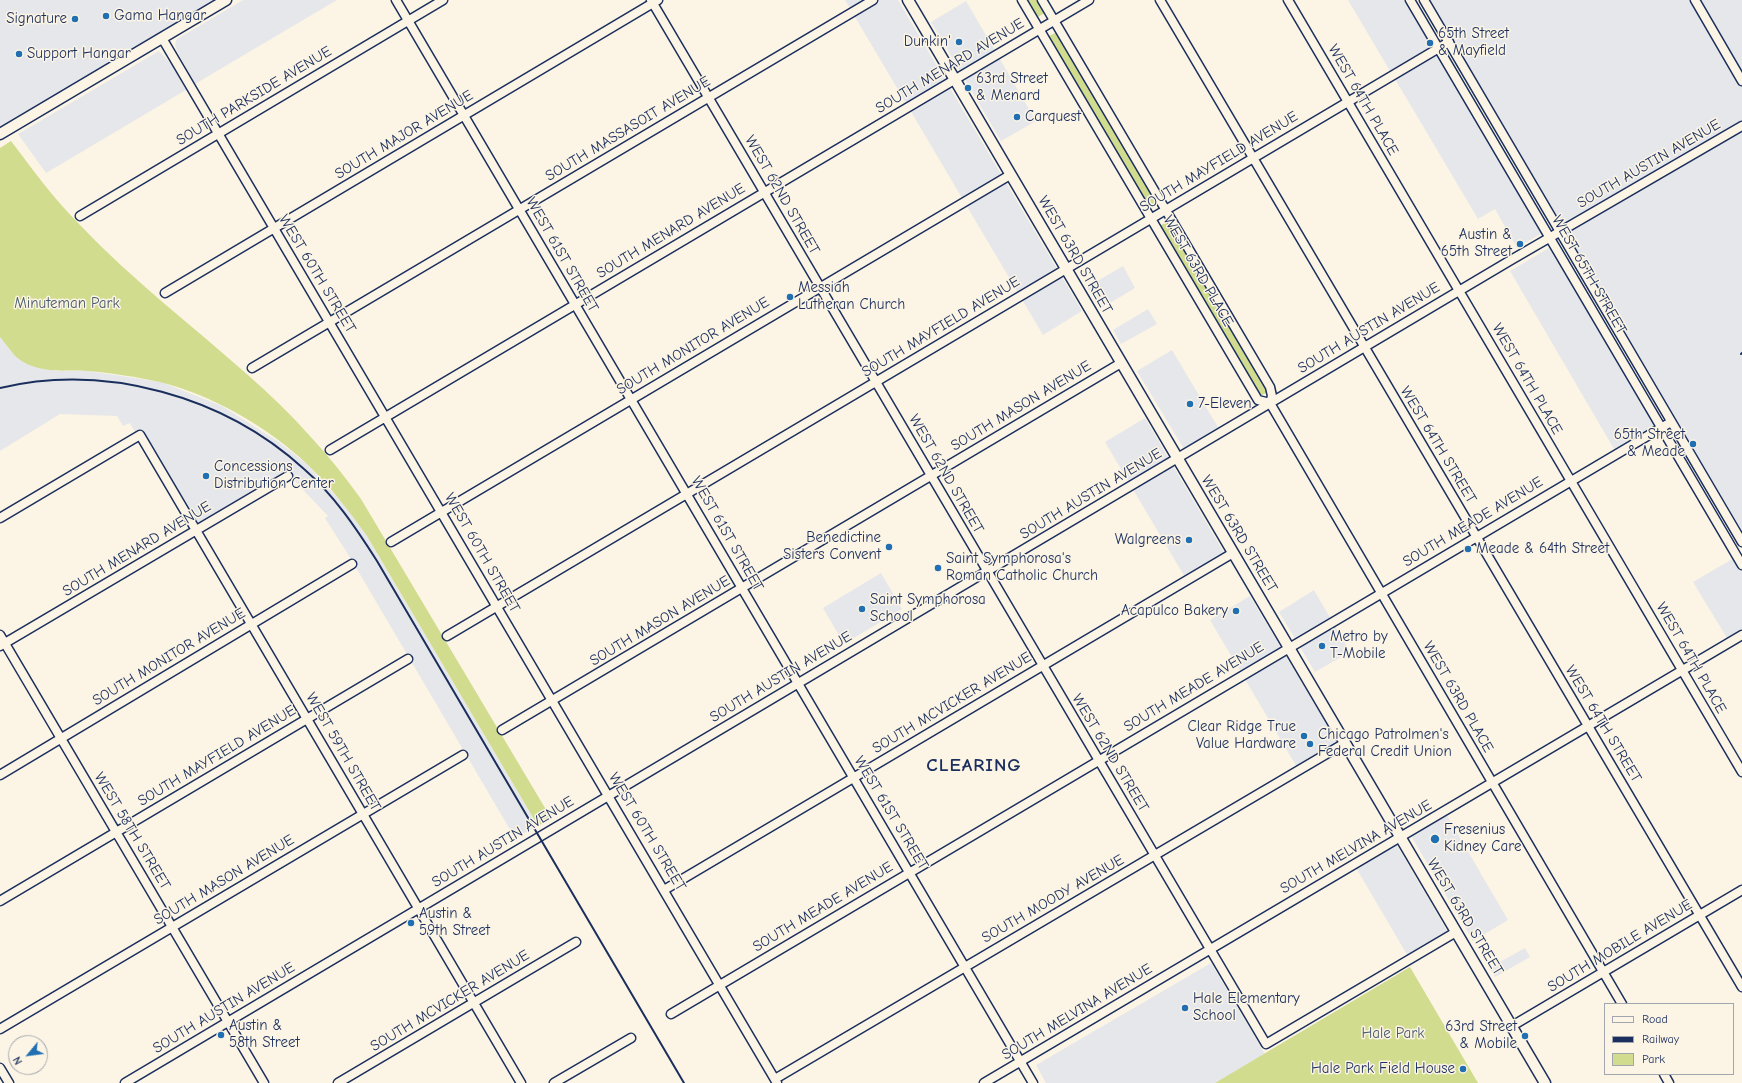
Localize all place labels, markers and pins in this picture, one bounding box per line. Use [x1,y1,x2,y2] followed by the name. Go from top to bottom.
[114,7,206,25] place label: Gama Hangar
[6,10,67,28] place label: Signature
[101,11,111,21] marker: Gama Hangar
[70,14,80,24] marker: Signature
[1438,25,1509,60] place label: 65th Street & Mayfield
[904,33,951,51] place label: Dunkin'
[954,37,964,47] marker: Dunkin'
[1425,38,1435,48] marker: 65th Street & Mayfield
[27,45,131,63] place label: Support Hangar
[14,49,24,59] marker: Support Hangar
[976,70,1048,105] place label: 63rd Street & Menard
[963,83,973,93] marker: 63rd Street & Menard
[1025,108,1081,126] place label: Carquest
[1012,112,1022,122] marker: Carquest
[1441,226,1512,261] place label: Austin & 65th Street
[1515,239,1525,249] marker: Austin & 65th Street
[798,279,905,314] place label: Messiah Lutheran Church
[785,292,795,302] marker: Messiah Lutheran Church
[1198,395,1252,413] place label: 7-Eleven
[1185,399,1195,409] marker: 7-Eleven
[1614,426,1685,461] place label: 65th Street & Meade
[1688,439,1698,449] marker: 65th Street & Meade
[214,458,334,493] place label: Concessions Distribution Center
[201,471,211,481] marker: Concessions Distribution Center
[783,529,881,564] place label: Benedictine Sisters Convent
[1115,531,1181,549] place label: Walgreens
[1184,535,1194,545] marker: Walgreens
[1476,540,1609,558] place label: Meade & 64th Street
[884,542,894,552] marker: Benedictine Sisters Convent
[1463,544,1473,554] marker: Meade & 64th Street
[946,550,1098,585] place label: Saint Symphorosa's Roman Catholic Church
[933,563,943,573] marker: Saint Symphorosa's Roman Catholic Church
[870,591,986,626] place label: Saint Symphorosa School
[1121,602,1228,620] place label: Acapulco Bakery
[857,604,867,614] marker: Saint Symphorosa School
[1231,606,1241,616] marker: Acapulco Bakery
[1330,628,1388,663] place label: Metro by T-Mobile
[1317,641,1327,651] marker: Metro by T-Mobile
[1188,718,1296,753] place label: Clear Ridge True Value Hardware
[1318,726,1452,761] place label: Chicago Patrolmen's Federal Credit Union
[1299,731,1309,741] marker: Clear Ridge True Value Hardware
[1305,739,1315,749] marker: Chicago Patrolmen's Federal Credit Union
[1444,821,1521,856] place label: Fresenius Kidney Care
[1429,833,1441,845] marker: Fresenius Kidney Care
[419,905,490,940] place label: Austin & 59th Street
[406,918,416,928] marker: Austin & 59th Street
[1193,990,1300,1025] place label: Hale Elementary School
[1180,1003,1190,1013] marker: Hale Elementary School
[229,1017,300,1052] place label: Austin & 58th Street
[1445,1018,1517,1053] place label: 63rd Street & Mobile
[216,1030,226,1040] marker: Austin & 58th Street
[1520,1031,1530,1041] marker: 63rd Street & Mobile
[1311,1060,1455,1078] place label: Hale Park Field House
[1458,1064,1468,1074] marker: Hale Park Field House

